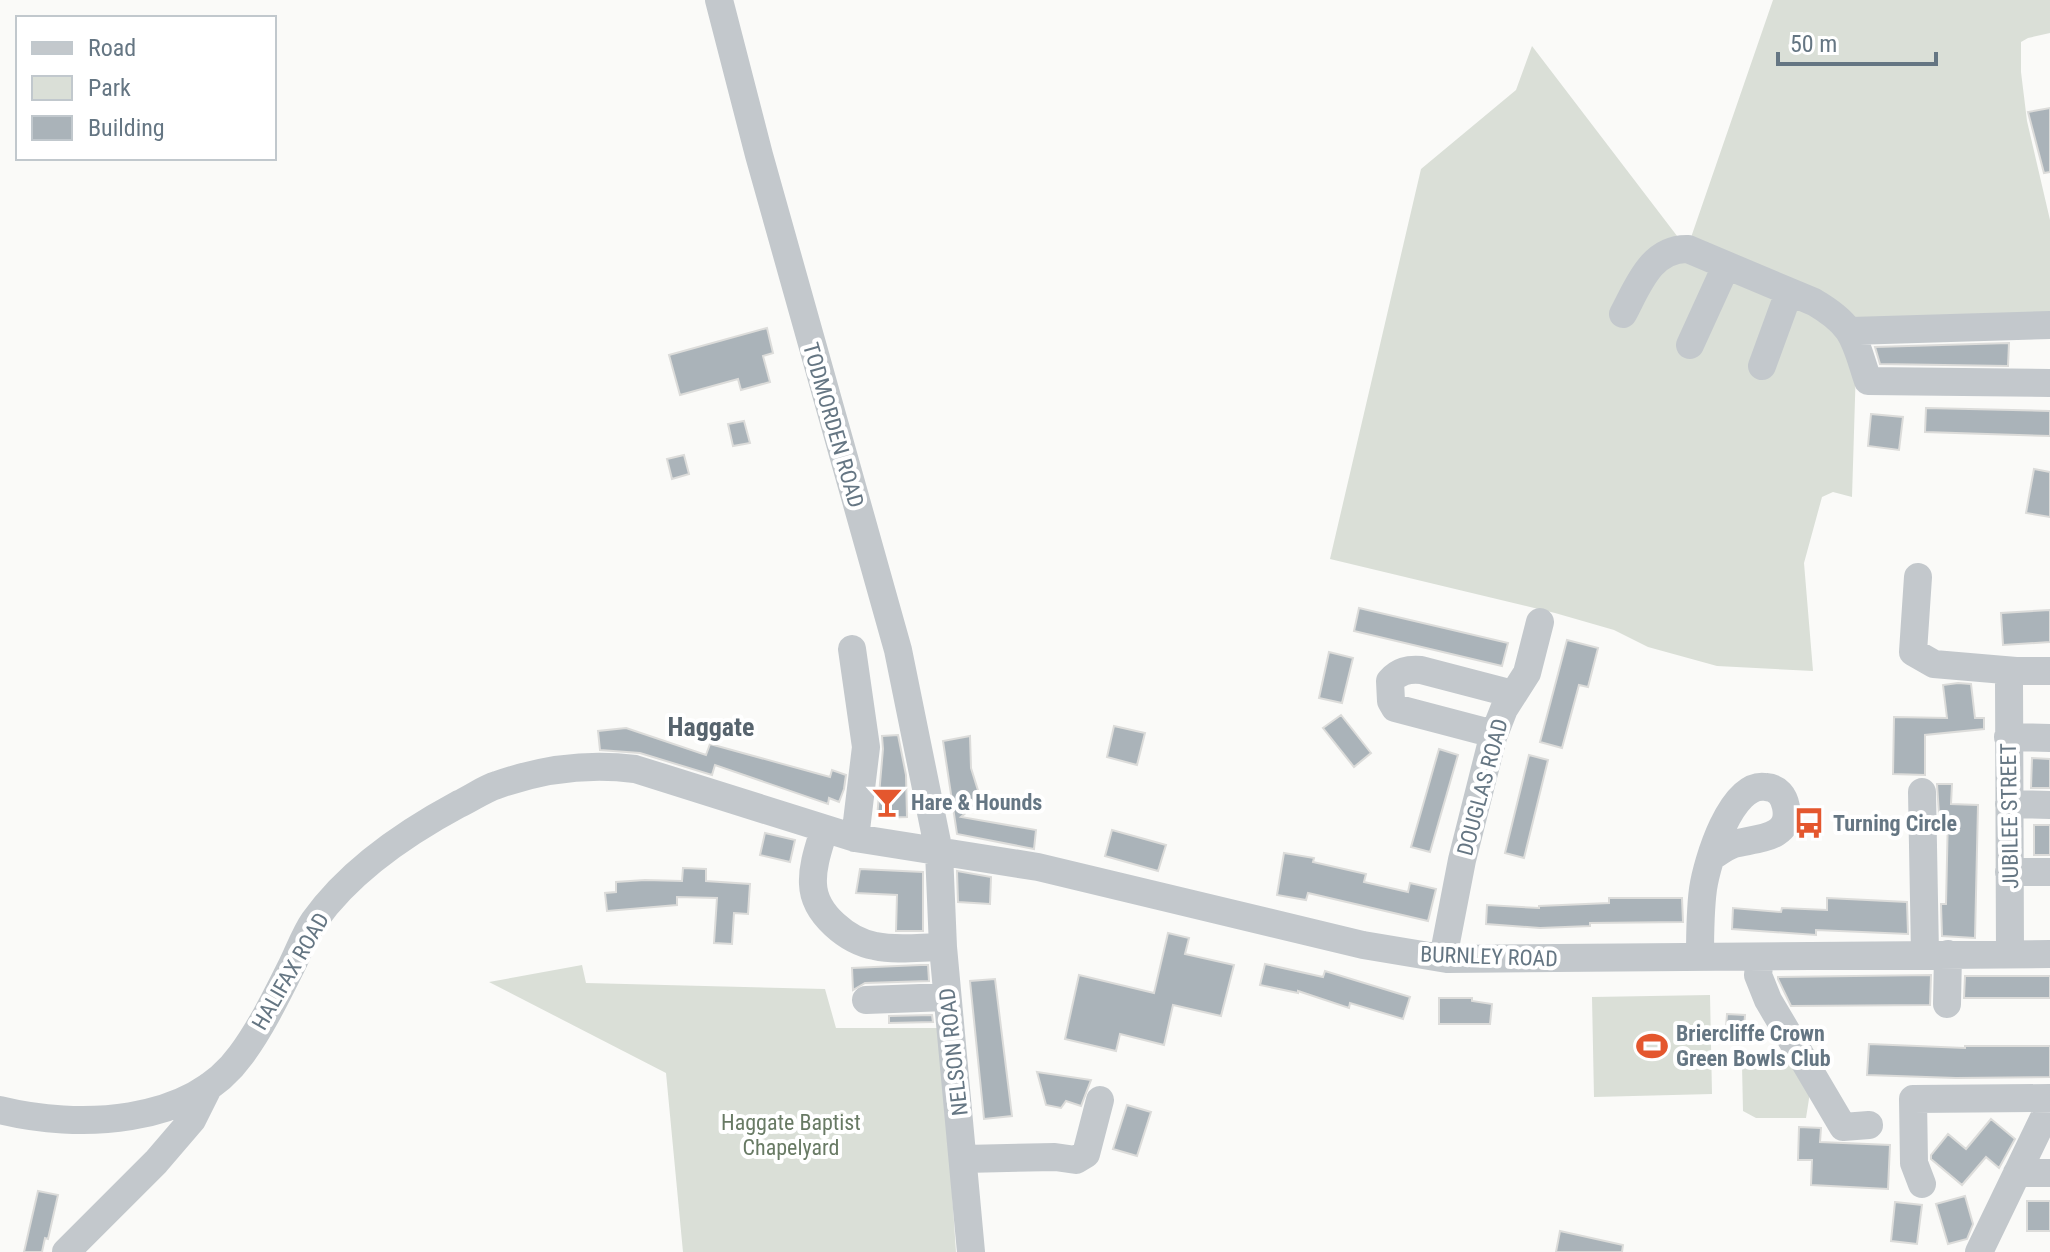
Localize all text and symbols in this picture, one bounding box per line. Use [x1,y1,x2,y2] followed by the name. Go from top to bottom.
[16,16,276,160] legend
[1778,16,1936,66] scale bar
[1790,30,1837,58] text: 50 m
[88,34,136,62] text: Road
[88,74,131,102] text: Park
[88,114,165,142] text: Building
[798,340,869,511] street label: TODMORDEN ROAD
[667,712,755,742] district label: Haggate
[1452,716,1513,858] street label: DOUGLAS ROAD
[1996,743,2023,889] street label: JUBILEE STREET
[870,785,904,819] bar icon: Hare & Hounds
[911,790,1042,815] place label: Hare & Hounds
[1792,806,1826,840] bus stop icon: Turning Circle
[1833,811,1957,836] place label: Turning Circle
[247,908,334,1034] street label: HALIFAX ROAD
[1420,942,1558,971] street label: BURNLEY ROAD
[934,987,973,1117] street label: NELSON ROAD
[1676,1021,1831,1071] place label: Briercliffe Crown Green Bowls Club
[1635,1029,1669,1063] sports icon: Briercliffe Crown Green Bowls Club
[721,1110,861,1160] park label: Haggate Baptist Chapelyard

